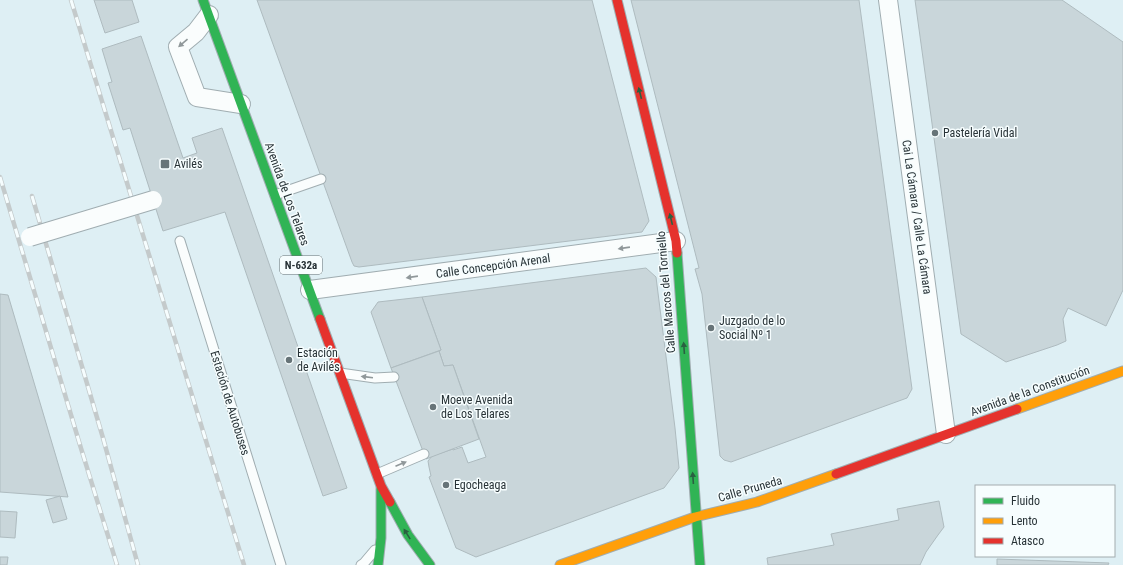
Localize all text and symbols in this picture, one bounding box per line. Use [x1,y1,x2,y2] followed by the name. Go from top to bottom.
[178,39,188,48] one-way arrow
[636,87,642,99] one-way arrow
[943,126,1017,140] place label: Pastelería Vidal
[930,128,940,138] marker: Pastelería Vidal
[899,139,935,295] street label: Cai La Cámara / Calle La Cámara
[262,140,312,248] street label: Avenida de Los Telares
[174,157,202,171] place label: Avilés
[159,158,171,170] marker: Avilés
[668,213,674,225] one-way arrow
[654,230,678,354] street label: Calle Marcos del Torniello
[618,245,630,251] one-way arrow
[435,251,551,281] street label: Calle Concepción Arenal
[280,256,322,274] road number: N-632a
[406,274,418,280] one-way arrow
[719,314,785,342] place label: Juzgado de lo Social Nº 1
[706,323,716,333] marker: Juzgado de lo Social Nº 1
[680,342,687,354] one-way arrow
[297,346,340,374] place label: Estación de Avilés
[207,349,253,457] street label: Estación de Autobuses
[284,355,294,365] marker: Estación de Avilés
[968,363,1092,419] street label: Avenida de la Constitución
[361,374,373,380] one-way arrow
[441,393,513,421] place label: Moeve Avenida de Los Telares
[428,402,438,412] marker: Moeve Avenida de Los Telares
[395,461,406,467] one-way arrow
[689,472,696,484] one-way arrow
[716,473,784,505] street label: Calle Pruneda
[454,478,506,492] place label: Egocheaga
[441,480,451,490] marker: Egocheaga
[975,485,1115,557] legend
[1011,494,1040,508] text: Fluido
[1011,514,1038,528] text: Lento
[404,528,411,540] one-way arrow
[1011,534,1044,548] text: Atasco

